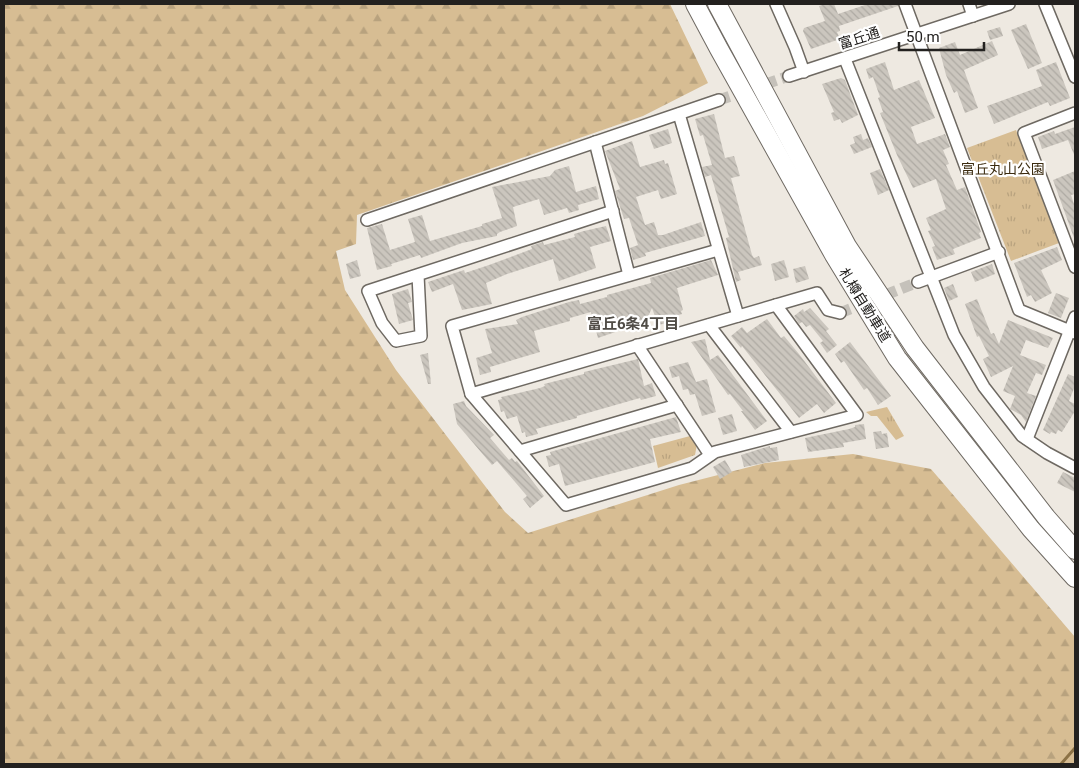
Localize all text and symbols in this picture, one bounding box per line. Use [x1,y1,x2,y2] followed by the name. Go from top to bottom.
[899,20,984,52] scale bar
[837,24,881,52] street label: 富丘通
[906,28,940,46] text: 50 m
[961,161,1045,177] park label: 富丘丸山公園
[836,265,894,345] street label: 札樽自動車道
[587,315,679,333] district label: 富丘6条4丁目

